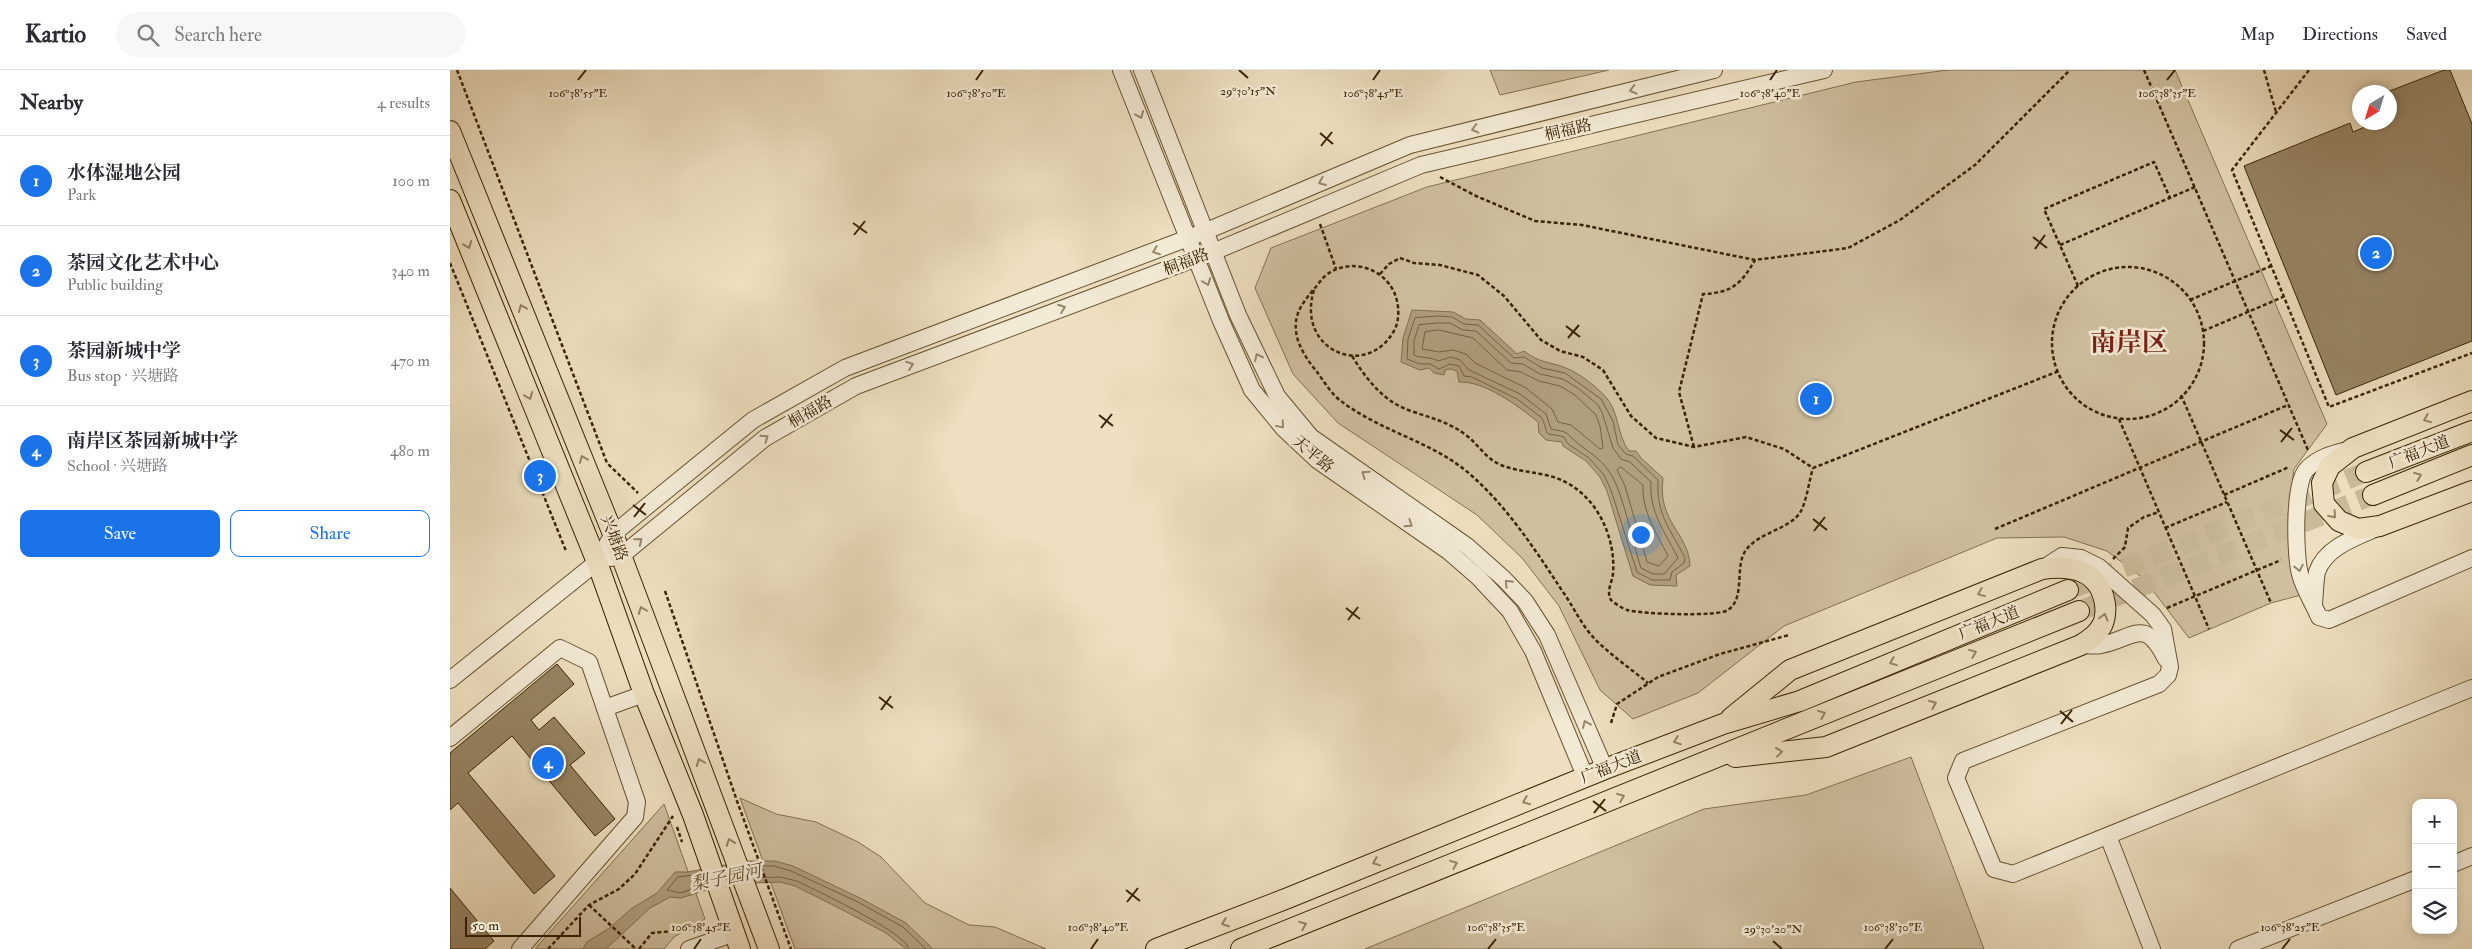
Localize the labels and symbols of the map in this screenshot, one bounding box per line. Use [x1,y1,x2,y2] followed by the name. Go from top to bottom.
[1220,84,1276,99] text: 29°30'15"N
[1629,84,1638,95] one-way arrow
[2352,85,2397,130] north arrow
[549,86,608,101] text: 106°38'55"E
[946,86,1006,101] text: 106°38'50"E
[1343,86,1403,101] text: 106°38'45"E
[1740,86,1801,101] text: 106°38'40"E
[2138,86,2196,101] text: 106°38'35"E
[1133,110,1144,119] one-way arrow
[1542,115,1594,145] street label: 桐福路
[1471,123,1480,134] one-way arrow
[1318,176,1327,187] one-way arrow
[2360,234,2392,272] pin: 2
[462,240,473,249] one-way arrow
[1160,244,1212,280] street label: 桐福路
[1152,245,1160,255] one-way arrow
[1201,277,1211,286] one-way arrow
[517,304,528,313] one-way arrow
[1057,304,1066,314] one-way arrow
[2090,327,2168,359] district label: 南岸区
[1254,353,1264,362] one-way arrow
[905,361,914,371] one-way arrow
[1800,380,1832,418] pin: 1
[523,391,534,400] one-way arrow
[784,391,836,433] street label: 桐福路
[2423,413,2432,423] one-way arrow
[1275,419,1284,428] one-way arrow
[1288,431,1338,477] street label: 天平路
[2386,431,2452,473] street label: 广福大道
[760,435,769,444] one-way arrow
[578,455,589,464] one-way arrow
[524,457,556,495] pin: 3
[1361,471,1370,480] one-way arrow
[2413,472,2422,483] one-way arrow
[2327,509,2336,518] one-way arrow
[596,512,632,564] street label: 兴塘路
[1404,518,1413,527] one-way arrow
[1628,522,1654,548] your location
[634,537,643,546] one-way arrow
[2294,564,2304,573] one-way arrow
[1504,580,1513,589] one-way arrow
[1977,587,1986,597] one-way arrow
[1956,602,2022,644] street label: 广福大道
[638,606,648,615] one-way arrow
[2098,613,2108,622] one-way arrow
[1968,649,1977,660] one-way arrow
[1889,656,1898,666] one-way arrow
[1928,700,1937,710] one-way arrow
[1817,710,1826,720] one-way arrow
[1581,720,1592,729] one-way arrow
[1674,736,1682,746] one-way arrow
[532,744,564,782] pin: 4
[1578,746,1644,788] street label: 广福大道
[1775,747,1783,758] one-way arrow
[696,758,706,767] one-way arrow
[1616,793,1624,803] one-way arrow
[1522,794,1531,805] one-way arrow
[726,838,736,847] one-way arrow
[1372,856,1381,867] one-way arrow
[688,859,767,897] water label: 梨子园河
[1449,860,1457,870] one-way arrow
[465,914,581,937] scale bar
[1221,916,1230,927] one-way arrow
[671,920,731,935] text: 106°38'45"E
[1068,920,1129,935] text: 106°38'40"E
[1467,920,1525,935] text: 106°38'35"E
[1864,920,1923,935] text: 106°38'30"E
[2260,920,2320,935] text: 106°38'25"E
[1298,921,1307,931] one-way arrow
[1744,922,1803,937] text: 29°30'20"N

